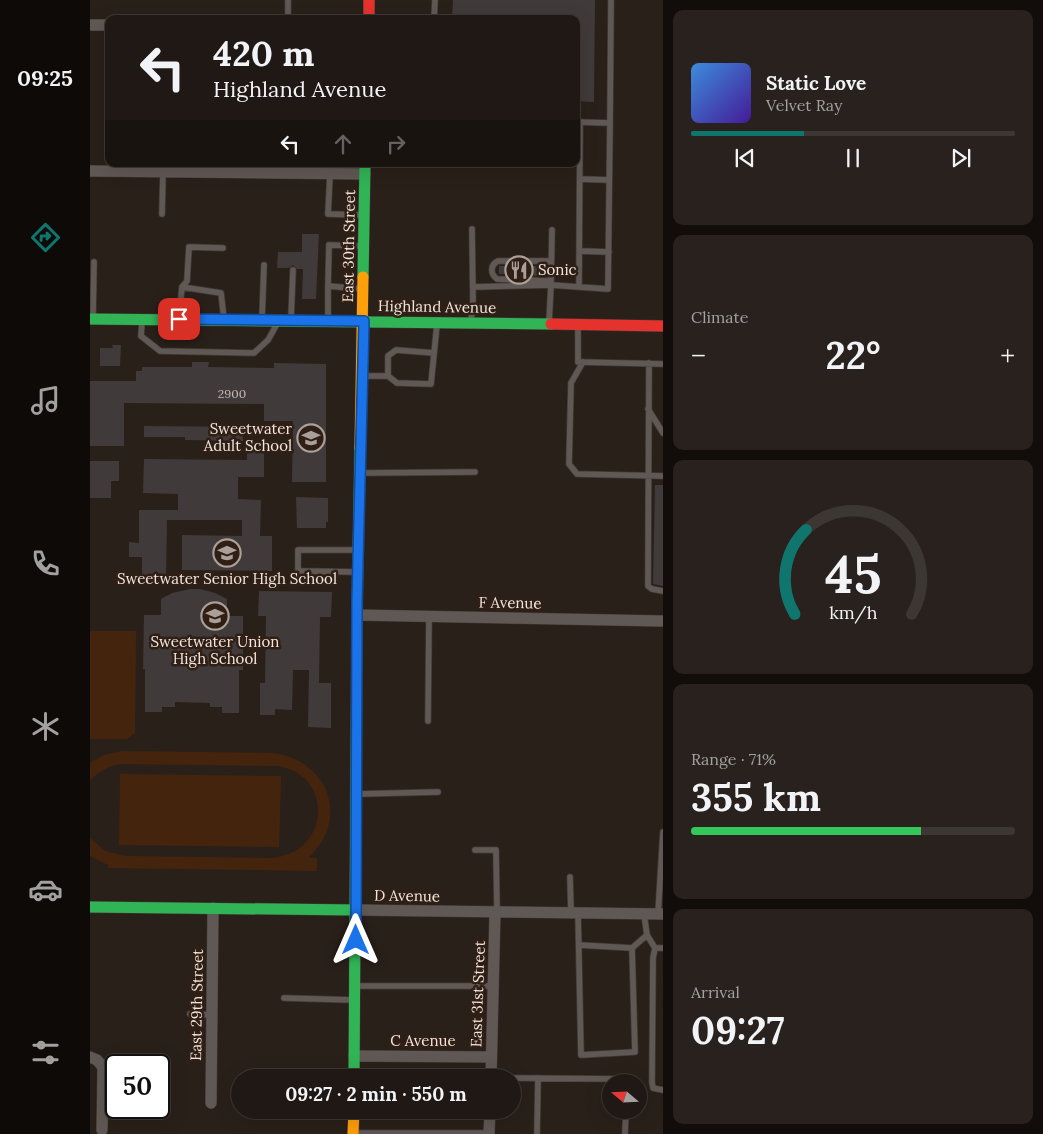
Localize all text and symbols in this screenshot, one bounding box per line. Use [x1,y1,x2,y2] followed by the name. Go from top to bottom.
[213,31,314,76] text: 420 m
[130,35,195,100] icon: left
[17,64,73,92] text: 09:25
[766,71,866,95] text: Static Love
[213,75,386,103] text: Highland Avenue
[766,95,842,115] text: Velvet Ray
[276,130,304,158] icon: left
[329,130,357,158] icon: ahead
[382,130,410,158] icon: right
[731,144,759,172] icon: previous
[839,144,867,172] icon: pause
[947,144,975,172] icon: next
[338,189,359,303] street label: East 30th Street
[28,220,63,255] icon: directions
[504,255,534,285] restaurant icon: Sonic
[538,260,577,279] place label: Sonic
[378,296,496,317] street label: Highland Avenue
[158,298,200,340] pin
[165,305,193,333] icon: arrive
[691,307,748,327] text: Climate
[825,331,881,379] text: 22°
[691,338,706,374] text: −
[1000,338,1015,374] text: +
[28,383,63,418] icon: music
[218,386,246,401] house number: 2900
[203,419,292,455] place label: Sweetwater Adult School
[296,423,326,453] school or university icon: Sweetwater Adult School
[212,538,242,568] school or university icon: Sweetwater Senior High School
[825,541,881,607] text: 45
[28,546,63,581] icon: phone
[117,569,337,588] place label: Sweetwater Senior High School
[478,592,542,613] street label: F Avenue
[200,601,230,631] school or university icon: Sweetwater Union High School
[829,601,877,624] text: km/h
[151,632,279,668] place label: Sweetwater Union High School
[28,709,63,744] icon: climate
[691,749,776,769] text: Range · 71%
[691,773,821,821] text: 355 km
[28,872,63,907] icon: car
[374,885,440,906] street label: D Avenue
[329,913,381,965] position arrow
[466,940,489,1048] street label: East 31st Street
[186,949,207,1061] street label: East 29th Street
[691,982,740,1002] text: Arrival
[691,1006,785,1054] text: 09:27
[390,1031,456,1050] street label: C Avenue
[28,1035,63,1070] icon: filters
[105,1054,170,1119] speed limit sign: 50
[602,1074,648,1119] north arrow
[602,1074,647,1119] map controls
[285,1082,467,1106] text: 09:27 · 2 min · 550 m

